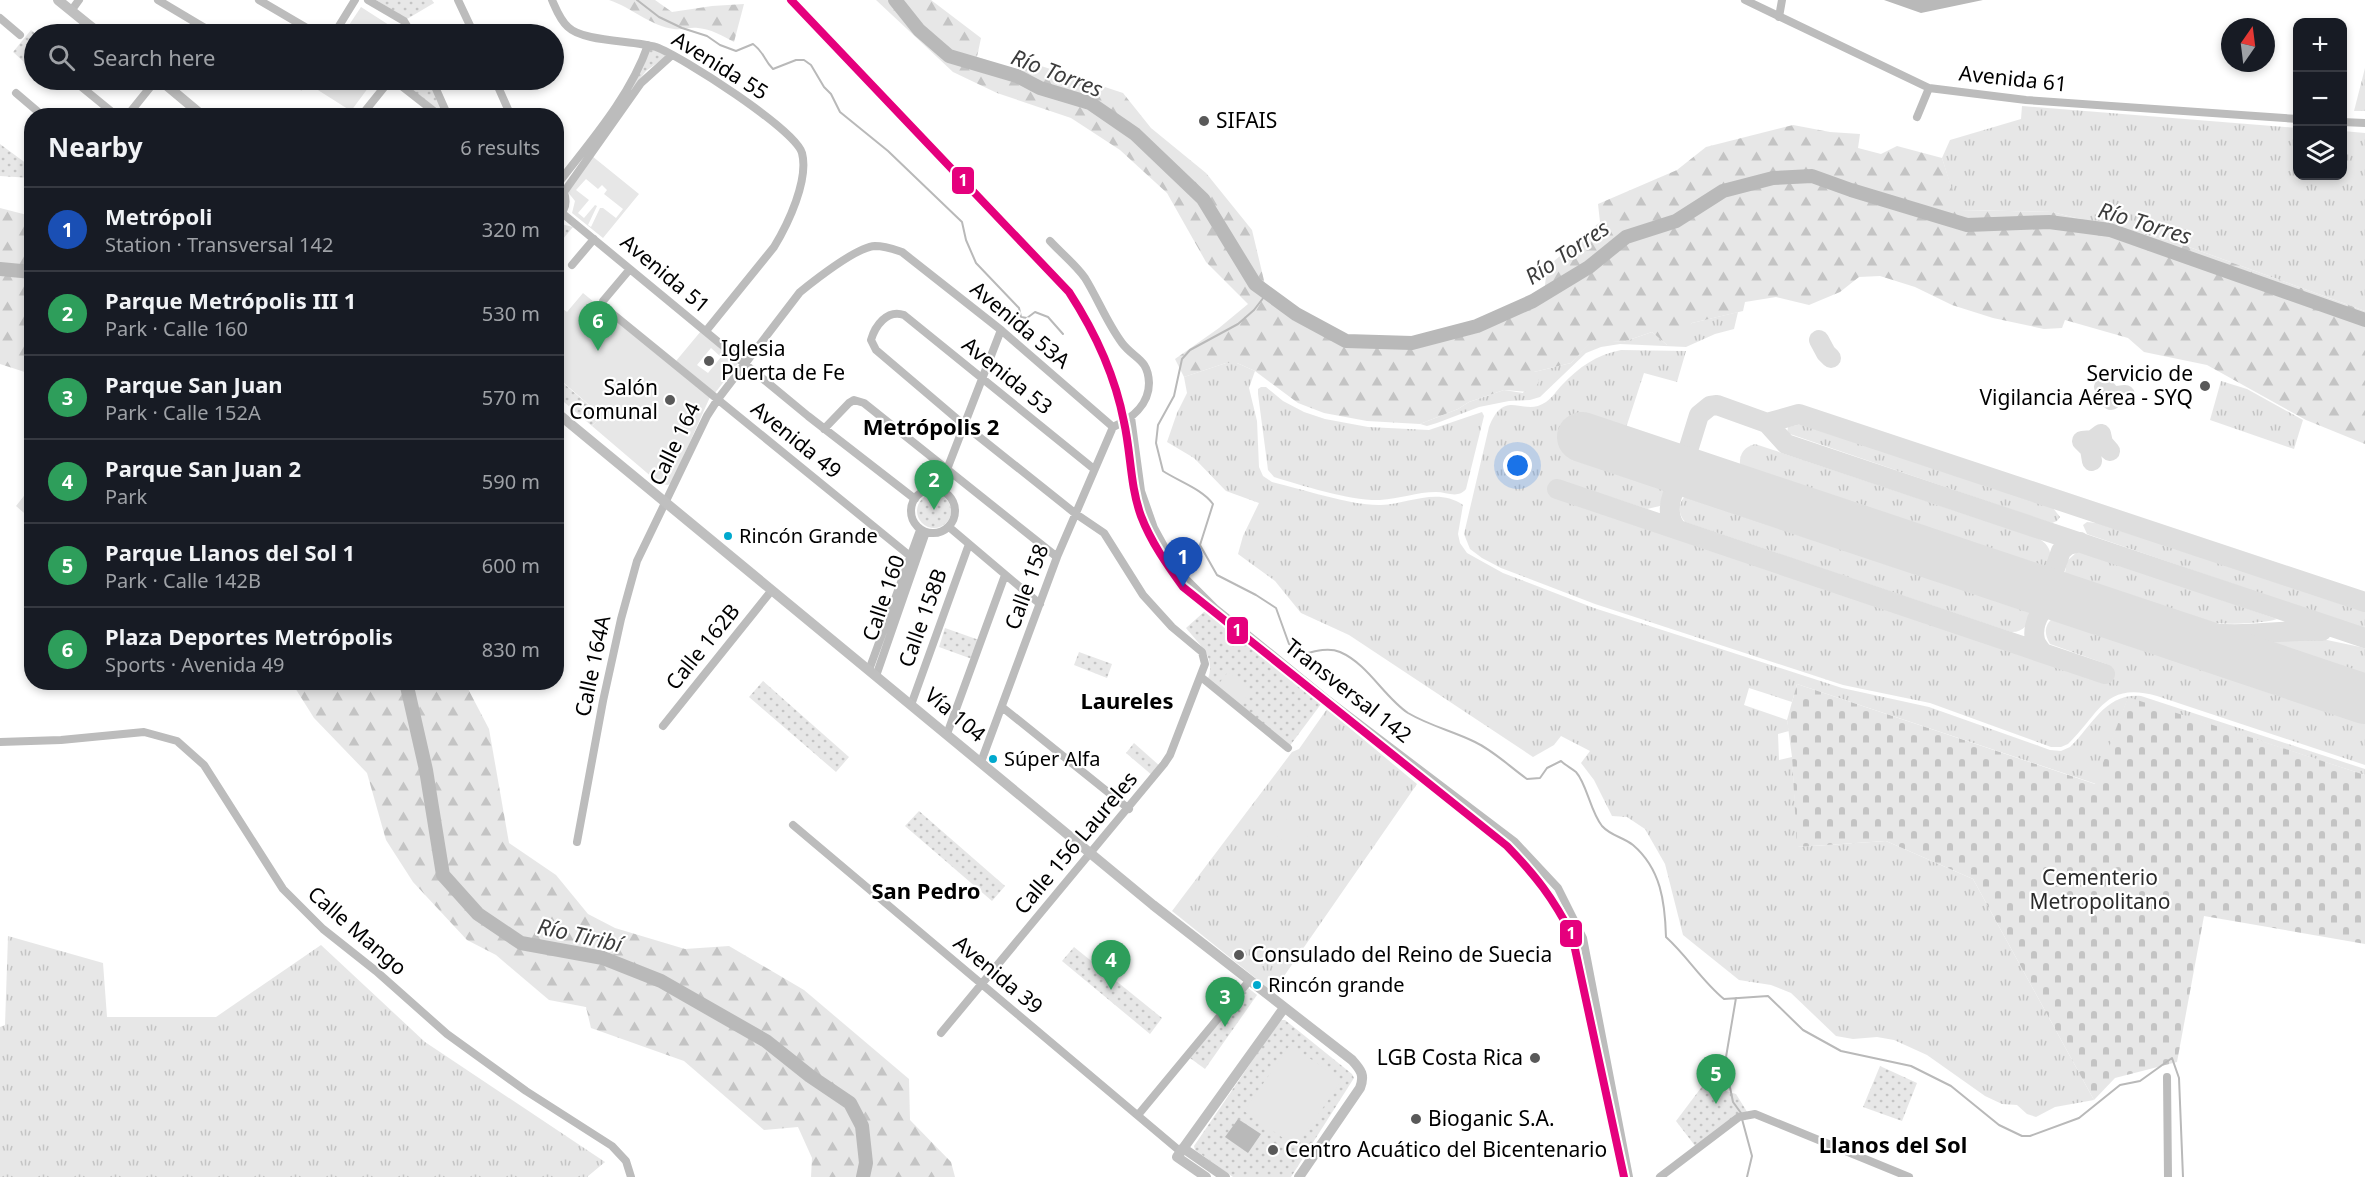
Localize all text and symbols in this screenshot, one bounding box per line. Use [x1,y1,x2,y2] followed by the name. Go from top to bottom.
[2221,18,2275,72] north arrow
[2293,18,2347,180] map controls
[2293,18,2347,72] button: +
[24,24,564,90] search box
[667,25,774,106] street label: Avenida 55
[45,41,78,74] icon: search
[1007,41,1108,103] water label: Río Torres
[93,42,215,72] text: Search here
[1958,58,2069,98] street label: Avenida 61
[2293,72,2347,126] button: −
[1216,106,1277,134] place label: SIFAIS
[1197,114,1211,128] marker: SIFAIS
[2293,126,2347,180] button: layers
[48,129,143,165] text: Nearby
[460,134,540,161] text: 6 results
[951,166,975,195] line badge: 1
[958,169,968,191] text: 1
[2095,194,2196,251] water label: Río Torres
[105,201,212,231] text: Metrópoli
[1518,212,1615,290] water label: Río Torres
[62,216,73,243] text: 1
[482,216,540,243] text: 320 m
[615,228,716,319] street label: Avenida 51
[105,231,333,258] text: Station · Transversal 142
[965,276,1075,374] street label: Avenida 53A
[105,285,356,315] text: Parque Metrópolis III 1
[62,300,73,327] text: 2
[482,300,540,327] text: 530 m
[578,302,618,351] pin: 6
[105,315,248,342] text: Park · Calle 160
[957,332,1057,420] street label: Avenida 53
[721,334,845,386] place label: Iglesia Puerta de Fe
[702,354,716,368] marker: Iglesia Puerta de Fe
[1980,359,2193,411] place label: Servicio de Vigilancia Aérea - SYQ
[105,369,283,399] text: Parque San Juan
[569,373,658,425] place label: Salón Comunal
[2198,379,2212,393] marker: Servicio de Vigilancia Aérea - SYQ
[62,384,73,411] text: 3
[482,384,540,411] text: 570 m
[663,393,677,407] marker: Salón Comunal
[746,394,848,484] street label: Avenida 49
[642,397,706,490] street label: Calle 164
[105,399,261,426] text: Park · Calle 152A
[863,411,999,441] district label: Metrópolis 2
[1503,451,1532,480] your location
[105,453,301,483] text: Parque San Juan 2
[914,460,954,510] pin: 2
[62,468,73,495] text: 4
[482,468,540,495] text: 590 m
[105,483,147,510] text: Park
[739,522,878,549] place label: Rincón Grande
[722,530,734,542] marker: Rincón Grande
[105,537,355,567] text: Parque Llanos del Sol 1
[1164,538,1202,587] pin: 1
[998,540,1054,633] street label: Calle 158
[855,551,911,644] street label: Calle 160
[62,552,73,579] text: 5
[482,552,540,579] text: 600 m
[891,565,953,671] street label: Calle 158B
[105,567,261,594] text: Park · Calle 142B
[659,598,745,695] street label: Calle 162B
[568,612,617,719] street label: Calle 164A
[1226,616,1249,645] line badge: 1
[1232,619,1242,641] text: 1
[105,621,393,651] text: Plaza Deportes Metrópolis
[1279,632,1418,749] street label: Transversal 142
[62,636,73,663] text: 6
[482,636,540,663] text: 830 m
[105,651,285,678] text: Sports · Avenida 49
[919,681,992,748] street label: Vía 104
[1080,685,1174,715] district label: Laureles
[1004,745,1100,772] place label: Súper Alfa
[987,753,999,765] marker: Súper Alfa
[1007,765,1143,919] street label: Calle 156 Laureles
[2030,863,2170,915] park label: Cementerio Metropolitano
[871,875,981,905] district label: San Pedro
[302,879,413,981] street label: Calle Mango
[535,910,628,959] water label: Río Tiribí
[1559,919,1583,948] line badge: 1
[1566,922,1576,944] text: 1
[948,929,1049,1020] street label: Avenida 39
[1092,940,1130,990] pin: 4
[1251,940,1552,968] place label: Consulado del Reino de Suecia
[1232,948,1246,962] marker: Consulado del Reino de Suecia
[1268,971,1405,998] place label: Rincón grande
[1206,978,1244,1027] pin: 3
[1251,979,1263,991] marker: Rincón grande
[1377,1043,1523,1071] place label: LGB Costa Rica
[1528,1051,1542,1065] marker: LGB Costa Rica
[1696,1054,1736,1104] pin: 5
[1428,1104,1555,1132] place label: Bioganic S.A.
[1409,1112,1423,1126] marker: Bioganic S.A.
[1819,1129,1967,1159] district label: Llanos del Sol
[1285,1135,1607,1163] place label: Centro Acuático del Bicentenario
[1266,1143,1280,1157] marker: Centro Acuático del Bicentenario

